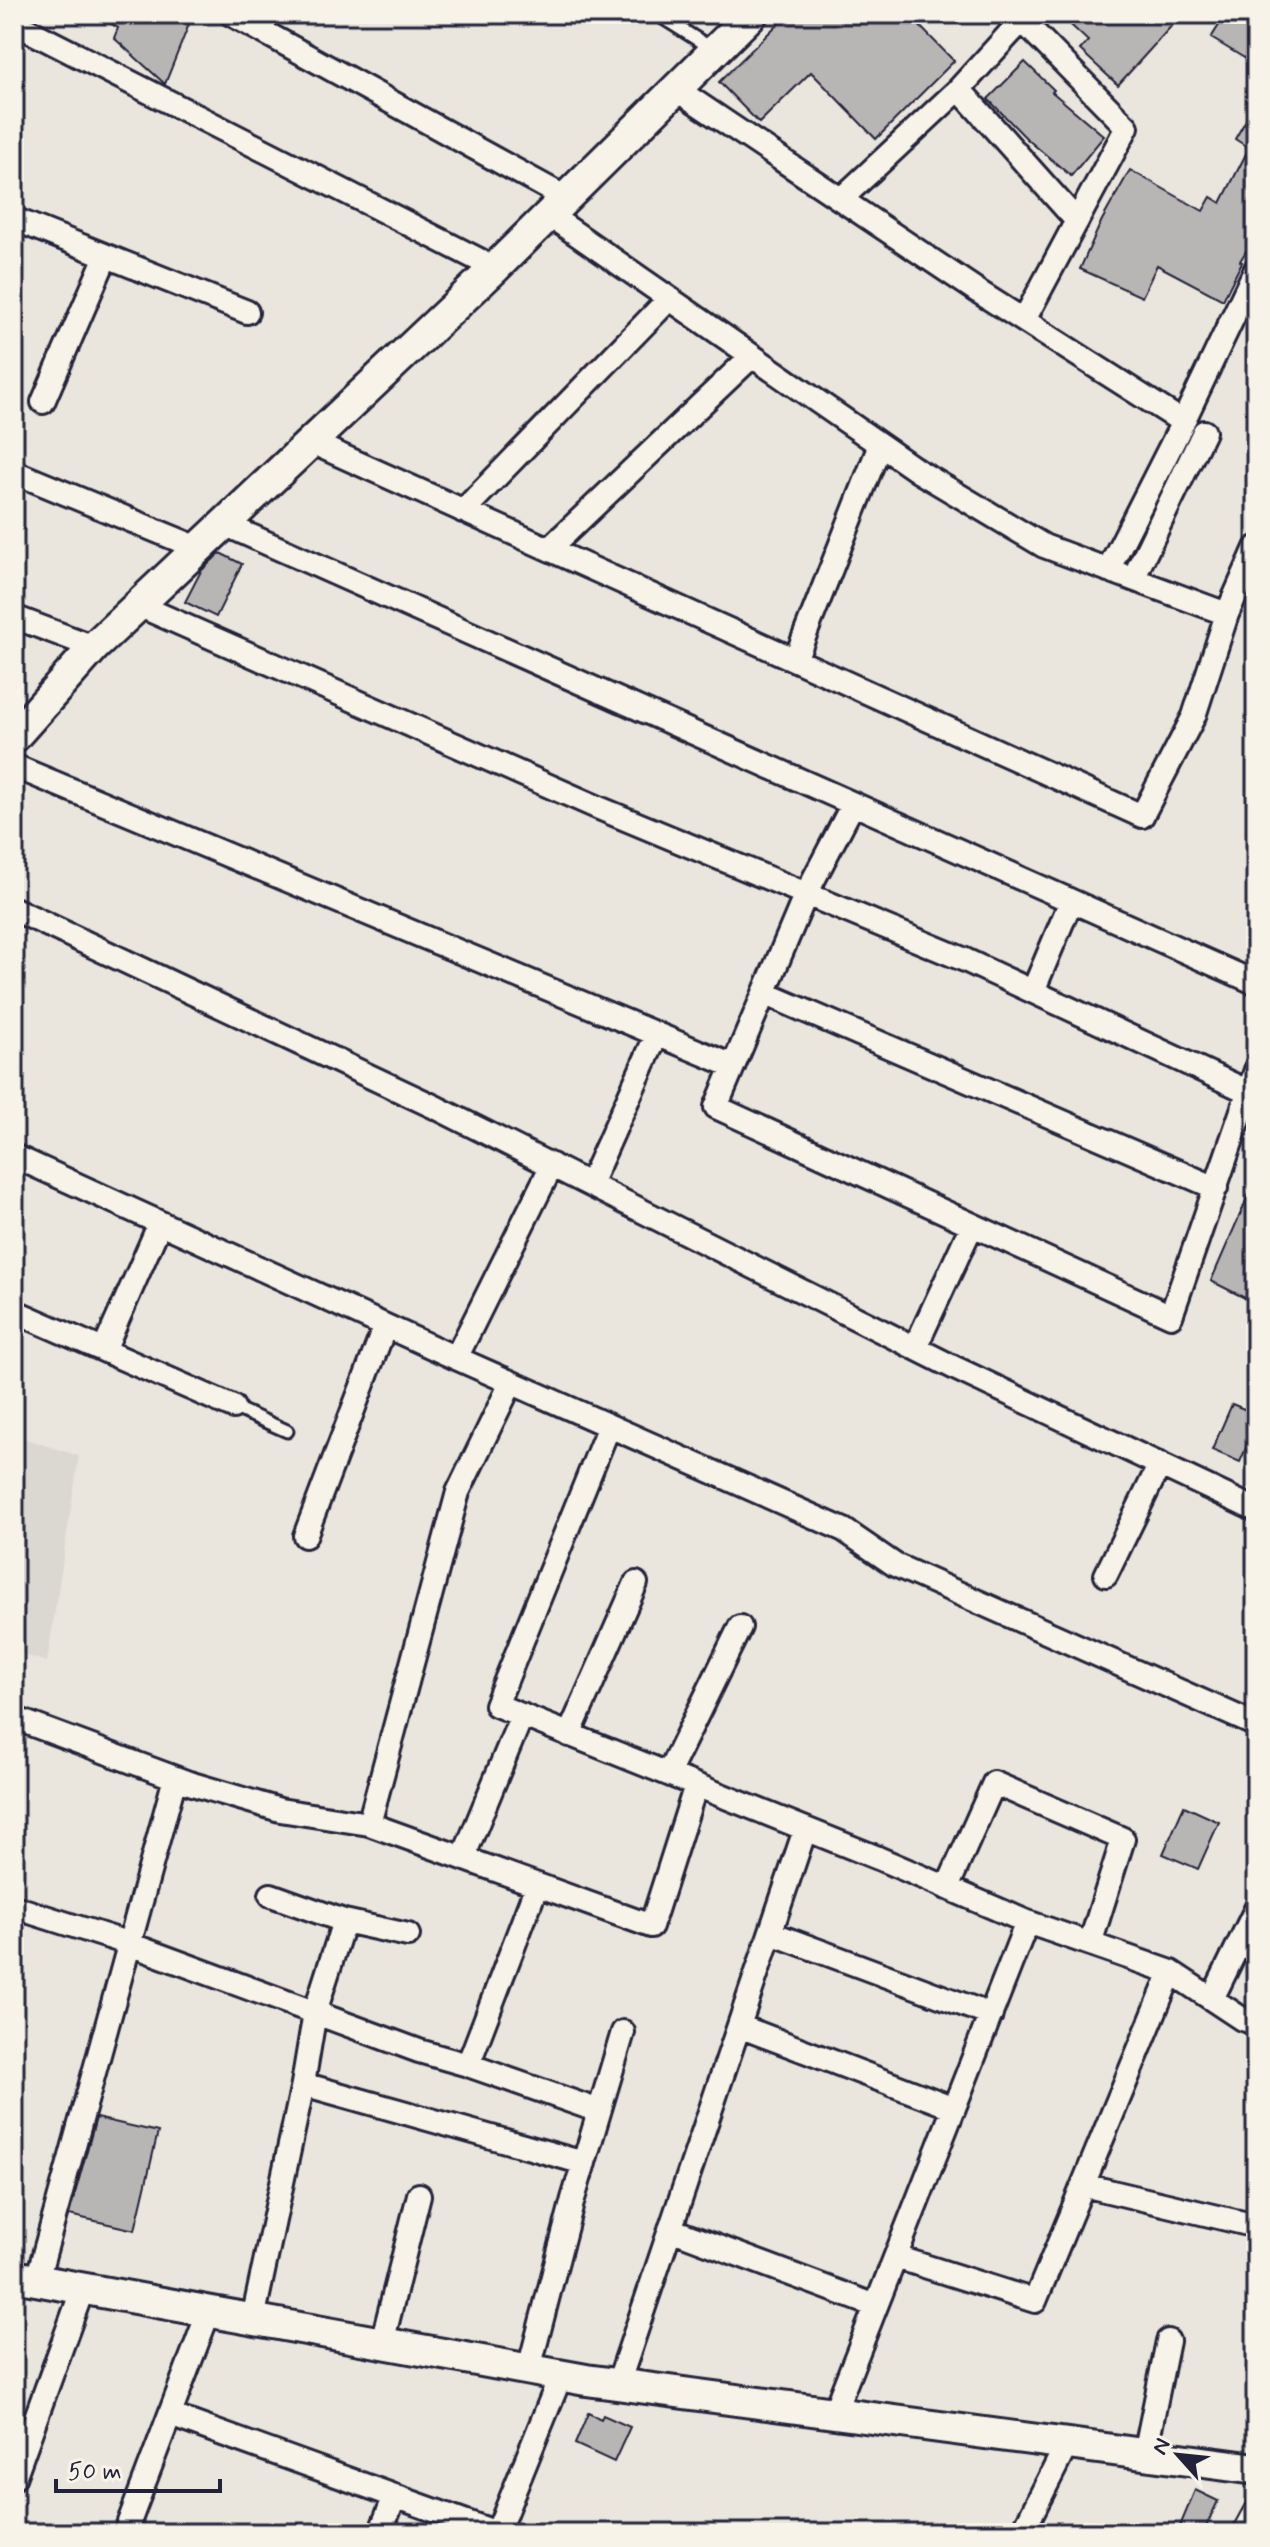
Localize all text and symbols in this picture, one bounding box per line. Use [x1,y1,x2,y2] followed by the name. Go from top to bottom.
[1138,2415,1218,2495] north arrow
[1146,2434,1178,2460] text: N
[56,2443,220,2493] scale bar
[68,2457,122,2488] text: 50 m

